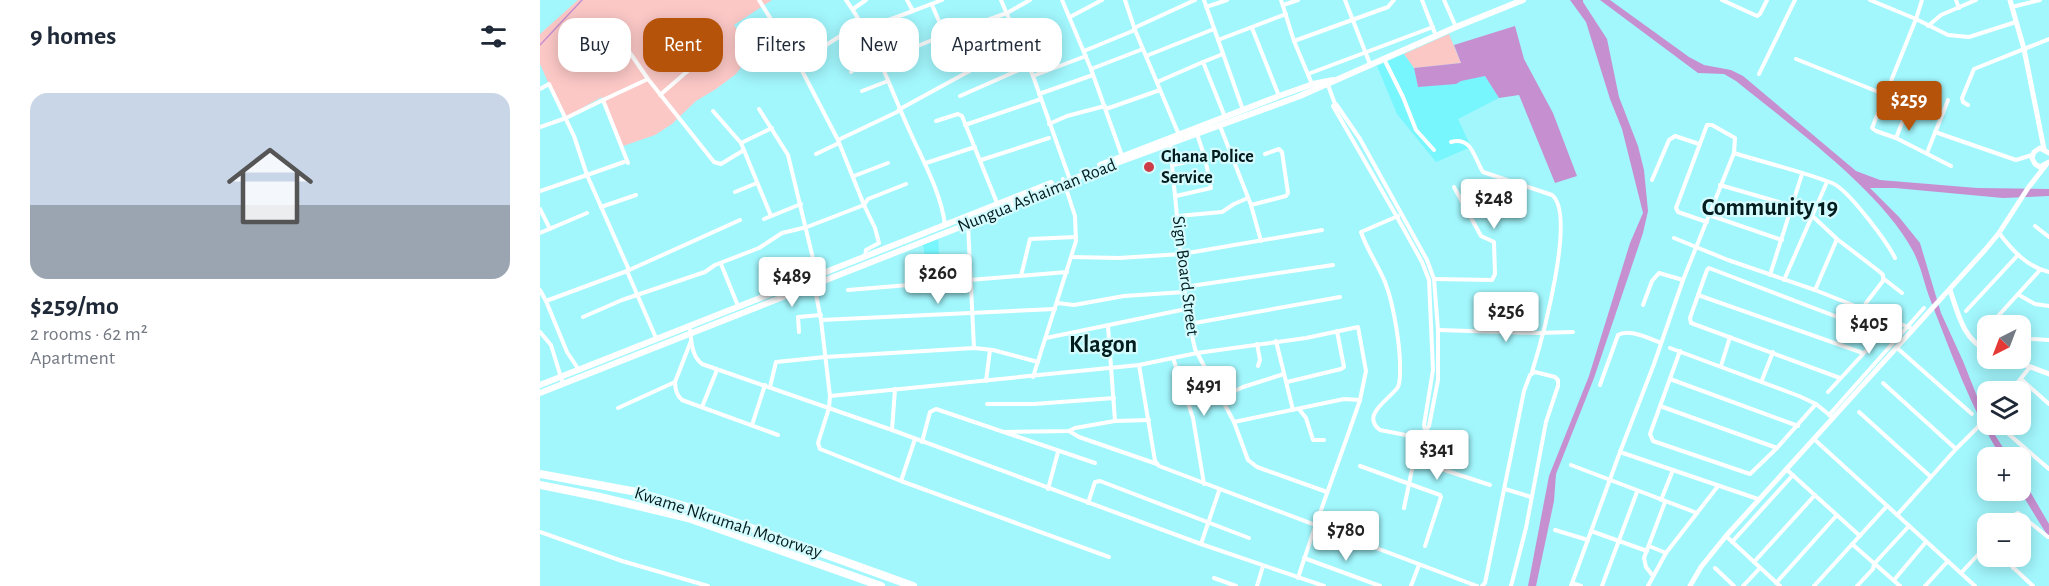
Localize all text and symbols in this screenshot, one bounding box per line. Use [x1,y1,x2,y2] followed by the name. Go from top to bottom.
[558,18,631,72] chip: Buy
[643,18,723,72] chip: Rent
[735,18,827,72] chip: Filters
[839,18,919,72] chip: New
[931,18,1062,72] chip: Apartment
[477,20,510,53] icon: filters
[30,23,116,49] text: 9 homes
[1873,81,1945,132] pin: $259
[1891,90,1927,110] text: $259
[216,132,324,240] icon: home
[1161,148,1254,187] place label: Ghana Police Service
[955,156,1119,236] street label: Nungua Ashaiman Road
[1142,160,1156,174] marker: Ghana Police Service
[1458,179,1530,230] pin: $248
[1475,188,1513,208] text: $248
[1702,196,1838,220] district label: Community 19
[1169,215,1201,337] street label: Sign Board Street
[902,254,974,305] pin: $260
[756,257,828,308] pin: $489
[919,263,957,283] text: $260
[773,266,811,286] text: $489
[1470,292,1542,343] pin: $256
[30,293,119,319] text: $259/mo
[1488,301,1524,321] text: $256
[1833,304,1905,355] pin: $405
[1850,313,1888,333] text: $405
[1977,315,2031,369] north arrow
[1977,315,2031,567] map controls
[30,324,148,344] text: 2 rooms · 62 m²
[1069,333,1137,357] district label: Klagon
[30,348,115,368] text: Apartment
[1168,366,1240,417] pin: $491
[1186,375,1222,395] text: $491
[1977,381,2031,435] button: layers
[1401,430,1473,481] pin: $341
[1420,439,1454,459] text: $341
[1977,447,2031,501] button: +
[632,484,824,562] street label: Kwame Nkrumah Motorway
[1310,511,1382,562] pin: $780
[1977,513,2031,567] button: −
[1327,520,1365,540] text: $780

